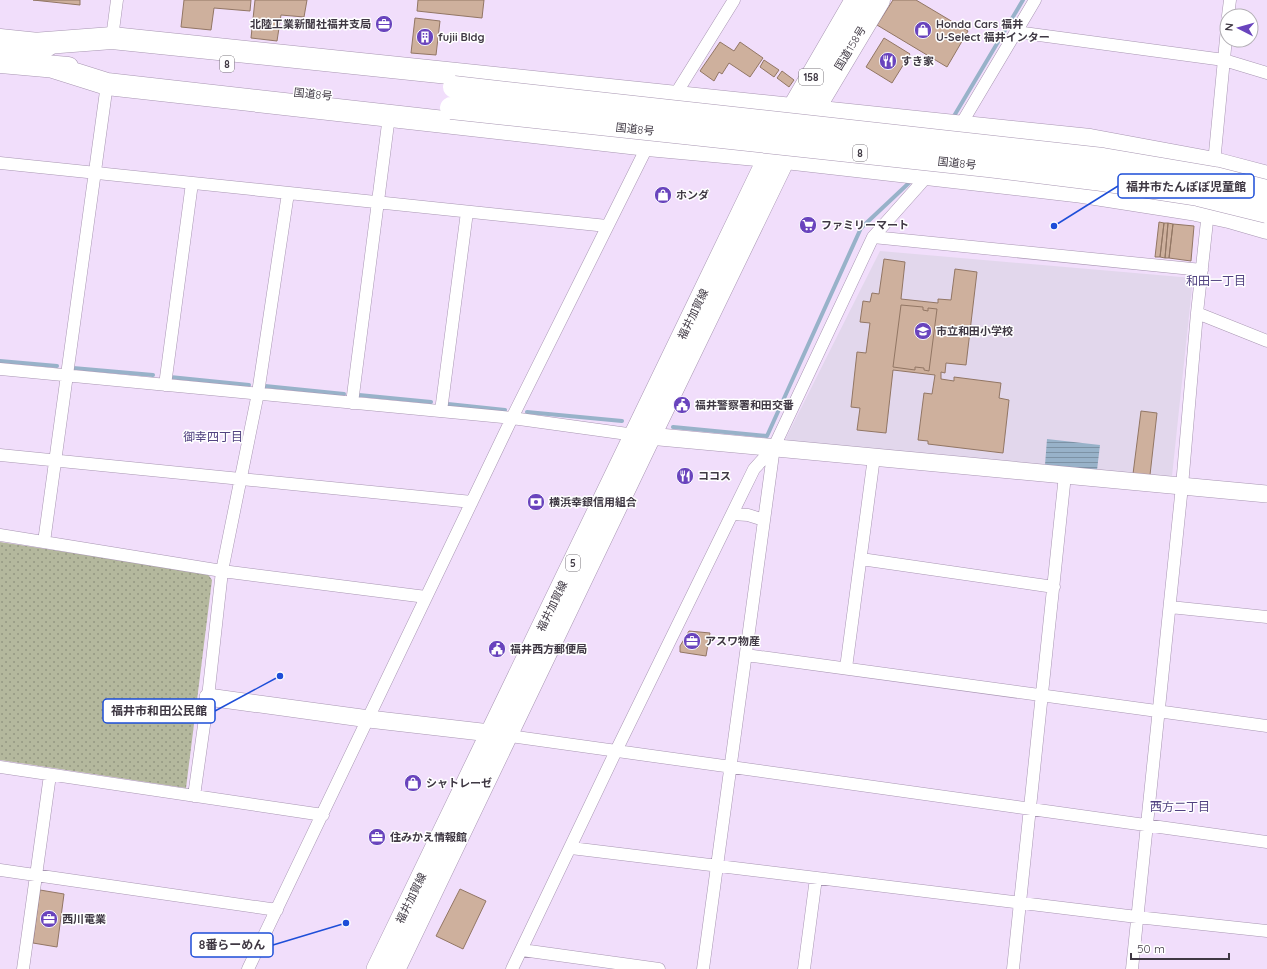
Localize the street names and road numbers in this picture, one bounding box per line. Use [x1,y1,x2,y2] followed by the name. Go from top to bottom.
[831,23,869,73] street label: 国道158号
[220,56,234,72] road number: 8
[799,69,823,85] road number: 158
[293,85,333,103] street label: 国道8号
[615,120,655,138] street label: 国道8号
[853,145,867,161] road number: 8
[937,154,977,172] street label: 国道8号
[675,286,711,342] street label: 福井加賀線
[566,555,580,571] road number: 5
[534,578,570,634] street label: 福井加賀線
[393,870,429,926] street label: 福井加賀線

